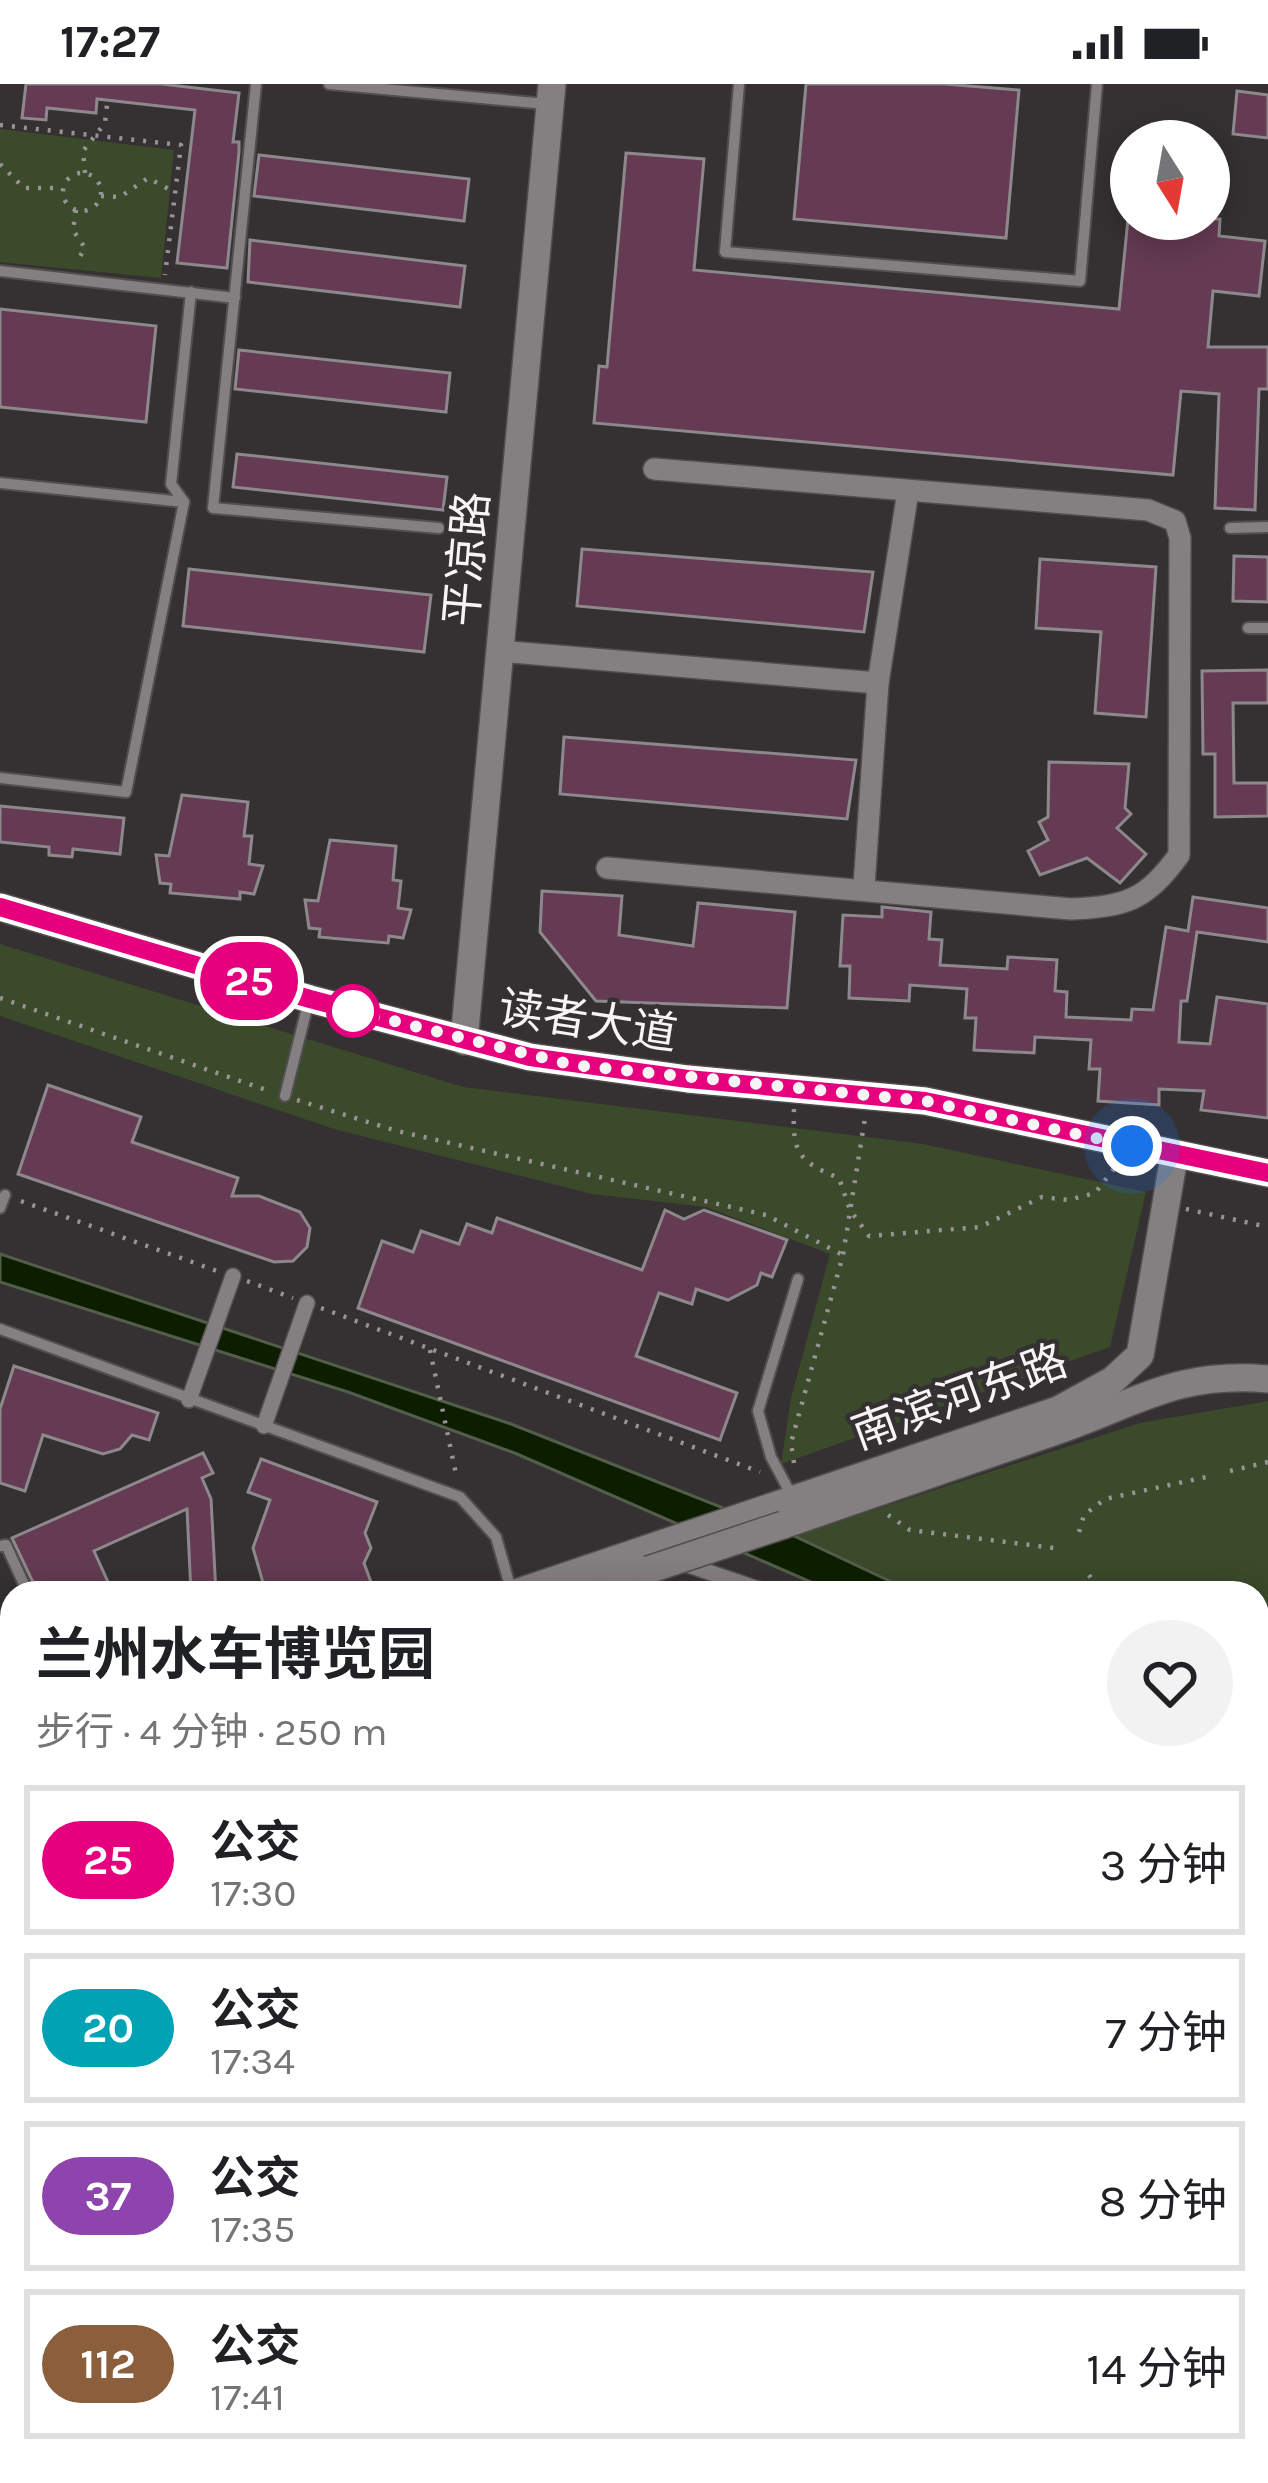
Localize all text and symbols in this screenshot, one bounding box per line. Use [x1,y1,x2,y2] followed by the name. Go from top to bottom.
[60,16,160,68] text: 17:27
[1110,120,1230,240] north arrow
[1110,120,1230,240] map controls
[435,490,499,629] street label: 平凉路
[195,942,303,1020] line badge: 25
[224,956,274,1006] text: 25
[495,981,681,1061] street label: 读者大道
[328,986,378,1036] unlabelled marker
[1102,1116,1162,1176] your location
[845,1334,1074,1460] street label: 南滨河东路
[1107,1620,1233,1746] button: heart
[36,1622,435,1688] text: 兰州水车博览园
[36,1709,388,1755] text: 步行 · 4 分钟 · 250 m
[210,1816,300,1868] text: 公交
[83,1835,133,1885] text: 25
[1100,1839,1227,1891] text: 3 分钟
[210,1870,296,1916] text: 17:30
[210,1984,300,2036] text: 公交
[82,2003,134,2053] text: 20
[1105,2007,1227,2059] text: 7 分钟
[210,2038,295,2084] text: 17:34
[210,2152,300,2204] text: 公交
[84,2171,132,2221] text: 37
[1099,2175,1227,2227] text: 8 分钟
[210,2206,295,2252] text: 17:35
[210,2320,300,2372] text: 公交
[80,2339,136,2389] text: 112
[1086,2343,1227,2395] text: 14 分钟
[210,2374,285,2420] text: 17:41

